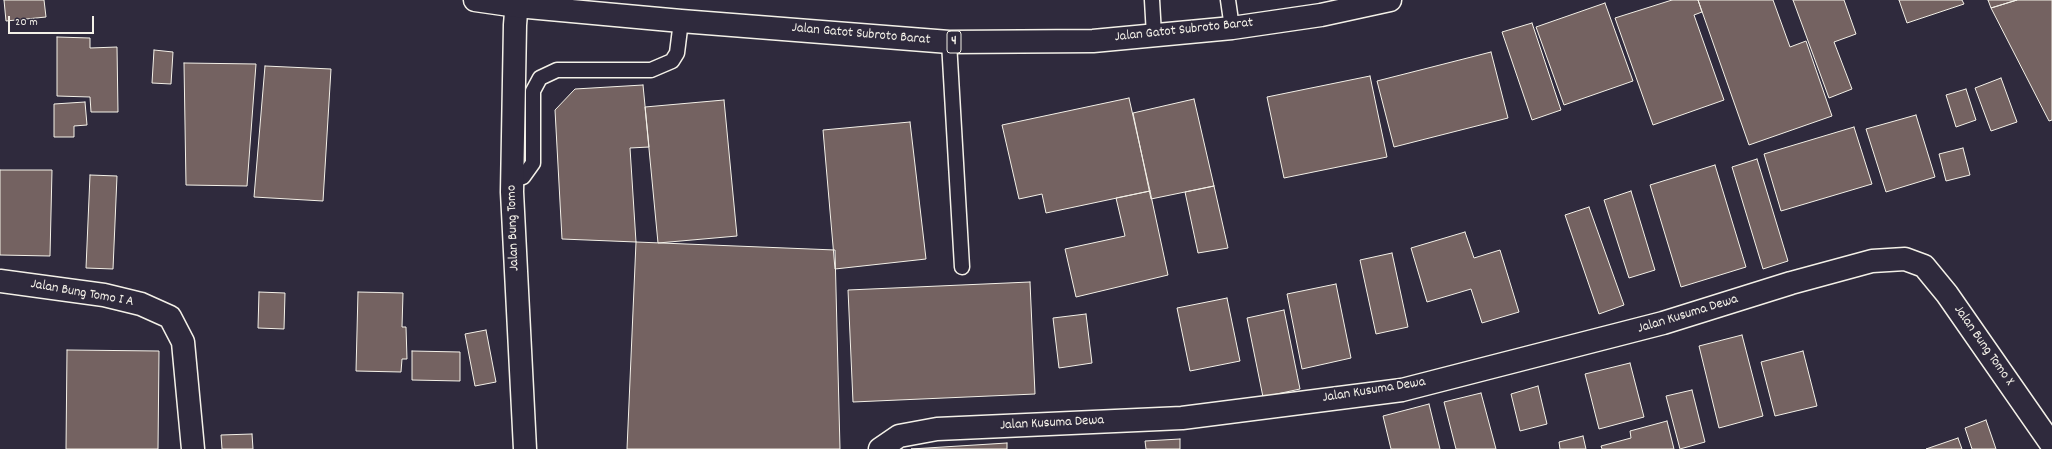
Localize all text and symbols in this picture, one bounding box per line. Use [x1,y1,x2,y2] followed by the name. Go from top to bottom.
[10,8,96,34] scale bar
[15,14,38,31] text: 20 m
[1114,15,1254,47] street label: Jalan Gatot Subroto Barat
[791,21,931,49] street label: Jalan Gatot Subroto Barat
[947,31,961,53] road number: 4
[504,185,524,271] street label: Jalan Bung Tomo
[29,277,135,311] street label: Jalan Bung Tomo I A
[1636,292,1740,338] street label: Jalan Kusuma Dewa
[1949,303,2017,389] street label: Jalan Bung Tomo X
[1321,375,1427,407] street label: Jalan Kusuma Dewa
[1000,413,1104,435] street label: Jalan Kusuma Dewa

